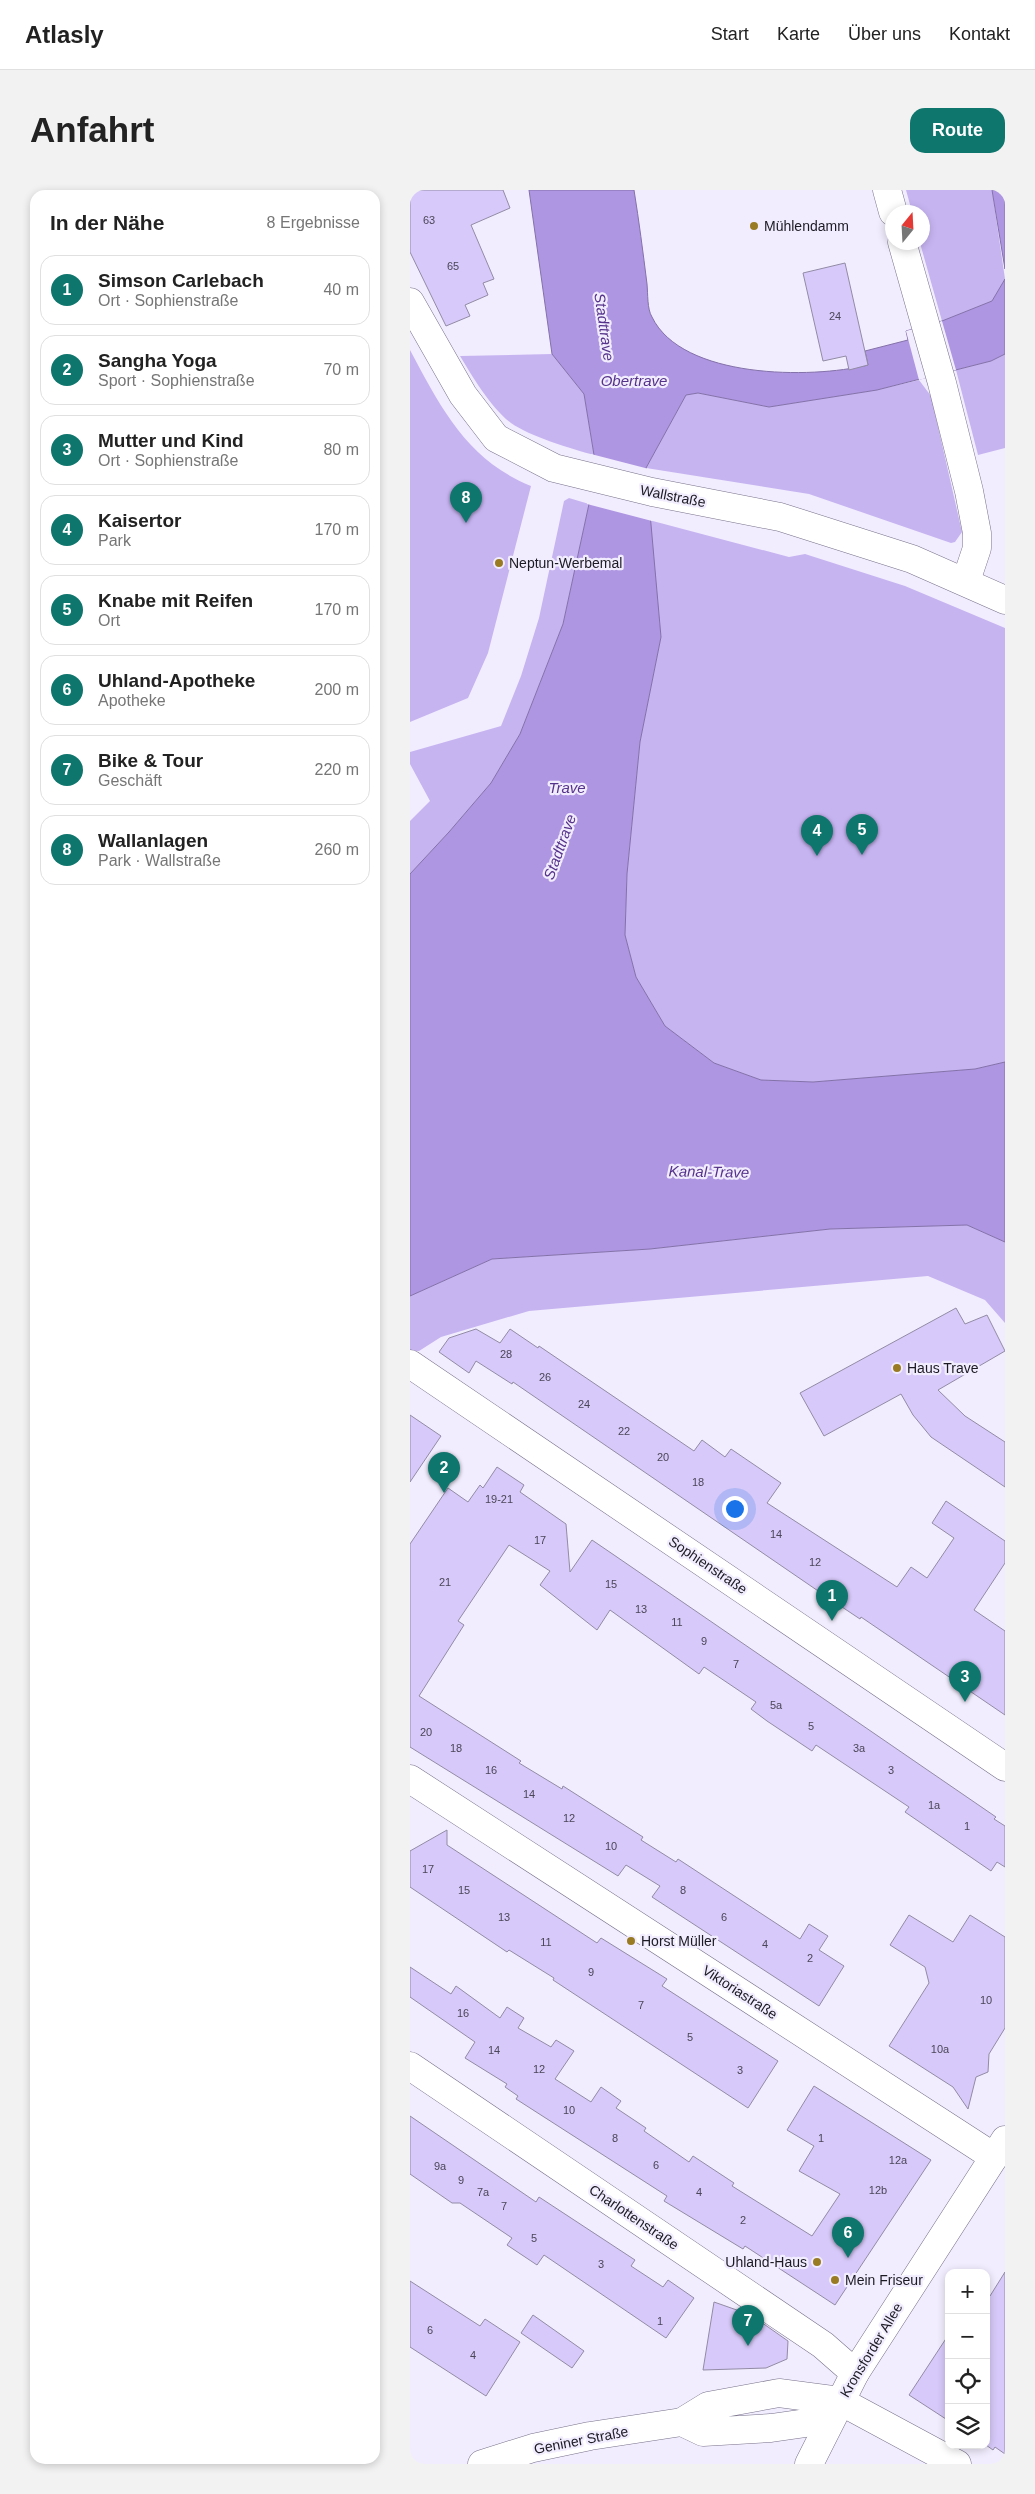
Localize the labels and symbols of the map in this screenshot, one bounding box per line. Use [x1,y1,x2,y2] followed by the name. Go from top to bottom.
[885,205,930,250] north arrow
[423,214,435,226] house number: 63
[764,218,849,234] place label: Mühlendamm
[748,220,760,232] marker: Mühlendamm
[447,260,459,272] house number: 65
[591,292,618,362] water label: Stadttrave
[829,310,841,322] house number: 24
[601,372,667,389] water label: Obertrave
[450,482,482,523] pin: 8
[639,482,707,510] street label: Wallstraße
[509,555,622,571] place label: Neptun-Werbemal
[493,557,505,569] marker: Neptun-Werbemal
[548,779,586,796] water label: Trave
[540,812,579,882] water label: Stadttrave
[846,814,878,855] pin: 5
[801,815,833,856] pin: 4
[669,1162,749,1181] water label: Kanal-Trave
[500,1348,512,1360] house number: 28
[907,1360,979,1376] place label: Haus Trave
[891,1362,903,1374] marker: Haus Trave
[539,1371,551,1383] house number: 26
[578,1398,590,1410] house number: 24
[618,1425,630,1437] house number: 22
[657,1451,669,1463] house number: 20
[428,1452,460,1493] pin: 2
[692,1476,704,1488] house number: 18
[485,1493,513,1505] house number: 19-21
[722,1496,748,1522] your location
[770,1528,782,1540] house number: 14
[666,1533,750,1597] street label: Sophienstraße
[534,1534,546,1546] house number: 17
[809,1556,821,1568] house number: 12
[439,1576,451,1588] house number: 21
[605,1578,617,1590] house number: 15
[816,1580,848,1621] pin: 1
[635,1603,647,1615] house number: 13
[671,1616,683,1628] house number: 11
[701,1635,707,1647] house number: 9
[733,1658,739,1670] house number: 7
[949,1661,981,1702] pin: 3
[770,1699,783,1711] house number: 5a
[808,1720,814,1732] house number: 5
[420,1726,432,1738] house number: 20
[450,1742,462,1754] house number: 18
[853,1742,866,1754] house number: 3a
[485,1764,497,1776] house number: 16
[888,1764,894,1776] house number: 3
[523,1788,535,1800] house number: 14
[928,1799,941,1811] house number: 1a
[563,1812,575,1824] house number: 12
[964,1820,970,1832] house number: 1
[605,1840,617,1852] house number: 10
[422,1863,434,1875] house number: 17
[458,1884,470,1896] house number: 15
[680,1884,686,1896] house number: 8
[498,1911,510,1923] house number: 13
[721,1911,727,1923] house number: 6
[641,1933,717,1949] place label: Horst Müller
[625,1935,637,1947] marker: Horst Müller
[540,1936,552,1948] house number: 11
[762,1938,768,1950] house number: 4
[807,1952,813,1964] house number: 2
[700,1962,781,2022] street label: Viktoriastraße
[588,1966,594,1978] house number: 9
[980,1994,992,2006] house number: 10
[638,1999,644,2011] house number: 7
[457,2007,469,2019] house number: 16
[687,2031,693,2043] house number: 5
[931,2043,950,2055] house number: 10a
[488,2044,500,2056] house number: 14
[533,2063,545,2075] house number: 12
[737,2064,743,2076] house number: 3
[563,2104,575,2116] house number: 10
[612,2132,618,2144] house number: 8
[818,2132,824,2144] house number: 1
[889,2154,908,2166] house number: 12a
[653,2159,659,2171] house number: 6
[434,2160,447,2172] house number: 9a
[458,2174,464,2186] house number: 9
[586,2181,682,2253] street label: Charlottenstraße
[869,2184,887,2196] house number: 12b
[477,2186,490,2198] house number: 7a
[696,2186,702,2198] house number: 4
[501,2200,507,2212] house number: 7
[740,2214,746,2226] house number: 2
[832,2217,864,2258] pin: 6
[531,2232,537,2244] house number: 5
[725,2254,807,2270] place label: Uhland-Haus
[811,2256,823,2268] marker: Uhland-Haus
[598,2258,604,2270] house number: 3
[845,2272,923,2288] place label: Mein Friseur
[829,2274,841,2286] marker: Mein Friseur
[836,2300,906,2400] street label: Kronsforder Allee
[732,2305,764,2346] pin: 7
[657,2315,663,2327] house number: 1
[427,2324,433,2336] house number: 6
[470,2349,476,2361] house number: 4
[532,2423,630,2457] street label: Geniner Straße

